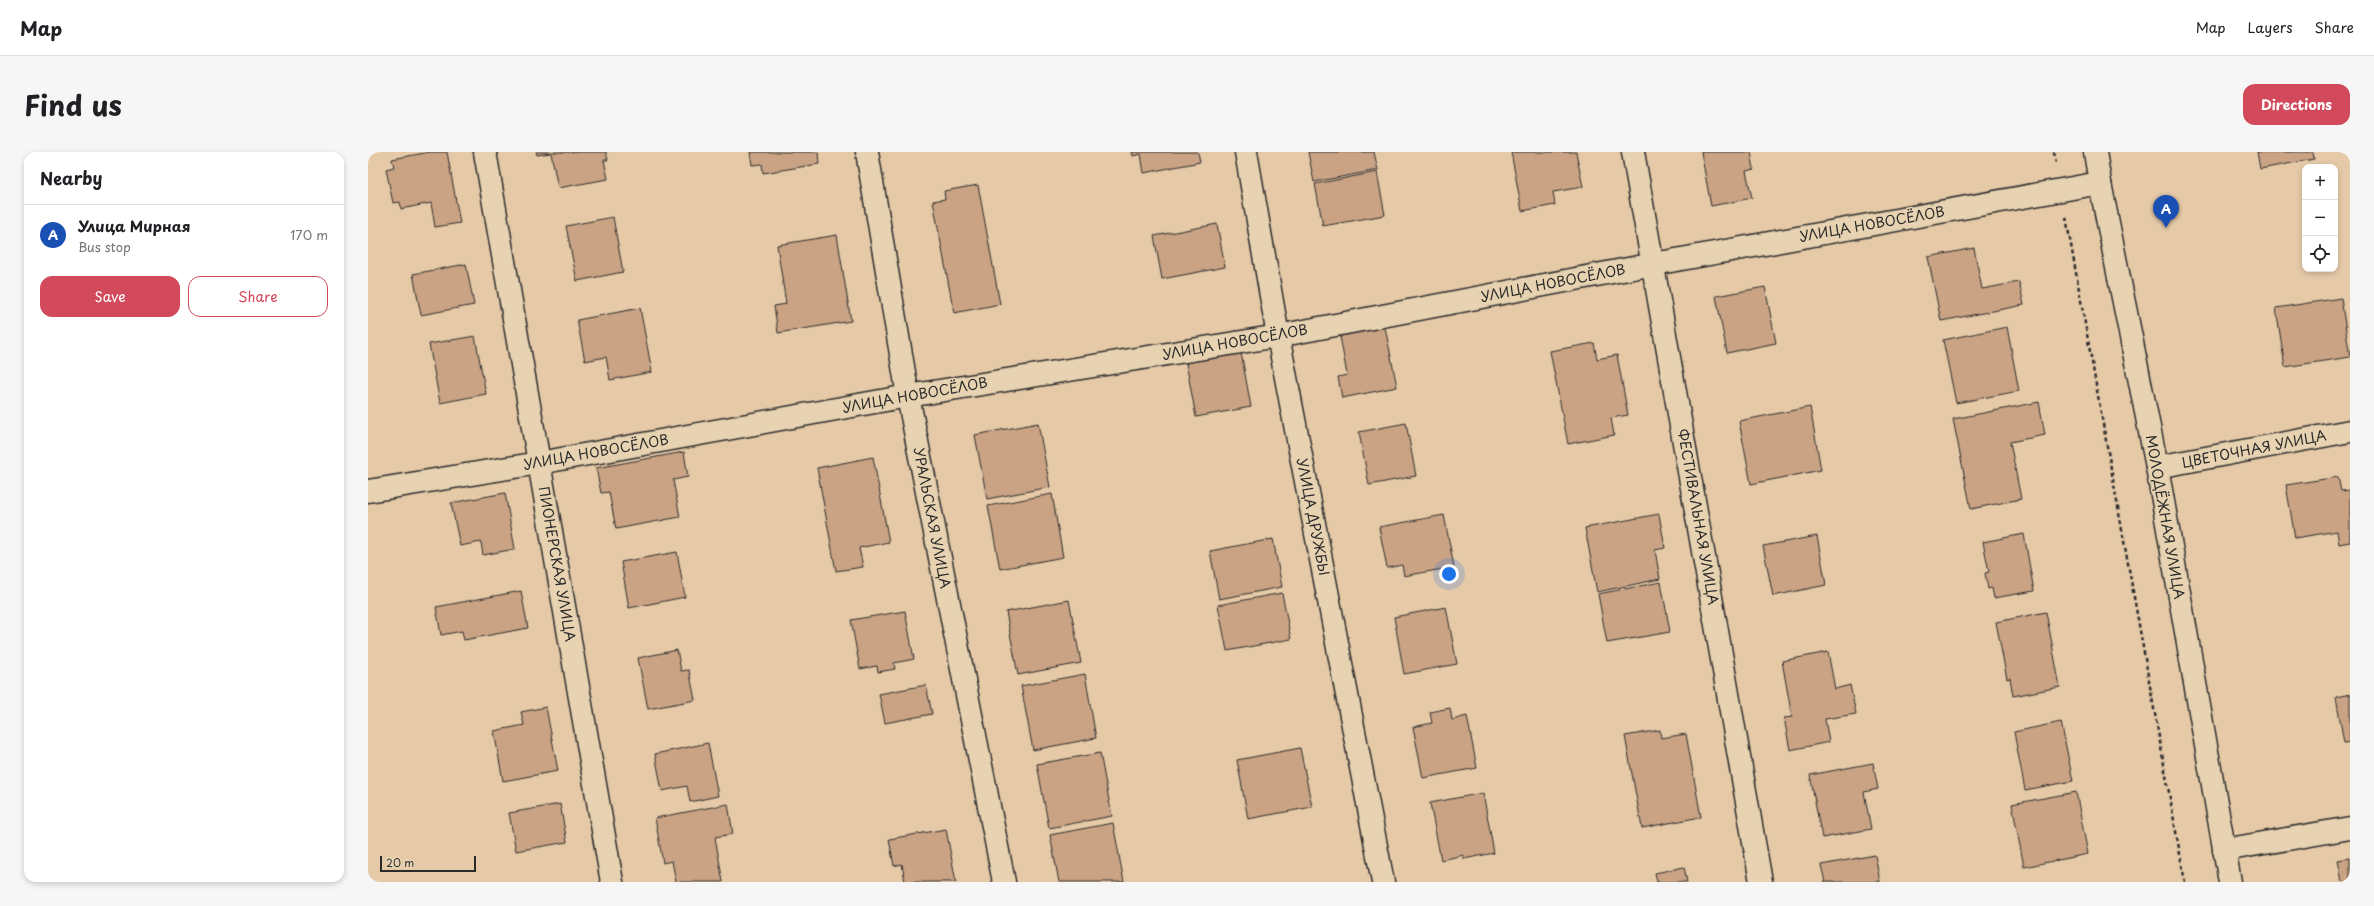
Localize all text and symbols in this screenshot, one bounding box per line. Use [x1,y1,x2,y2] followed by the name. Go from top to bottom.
[20,14,62,42] text: Map
[2196,17,2226,38] text: Map
[2248,17,2293,38] text: Layers
[2315,17,2354,38] text: Share
[24,83,122,126] text: Find us
[2243,84,2350,125] button: Directions
[2302,164,2338,272] map controls
[2302,164,2338,200] button: +
[40,165,102,191] text: Nearby
[2153,195,2179,228] pin: A
[1798,200,1946,247] street label: УЛИЦА НОВОСЁЛОВ
[2302,200,2338,236] button: −
[78,214,190,237] text: Улица Мирная
[48,225,58,244] text: A
[290,225,328,244] text: 170 m
[2302,236,2338,272] button: locate
[78,237,131,256] text: Bus stop
[1479,258,1627,307] street label: УЛИЦА НОВОСЁЛОВ
[40,276,180,317] button: Save
[188,276,328,317] button: Share
[1161,318,1309,365] street label: УЛИЦА НОВОСЁЛОВ
[841,371,989,418] street label: УЛИЦА НОВОСЁЛОВ
[2180,424,2328,473] street label: ЦВЕТОЧНАЯ УЛИЦА
[1673,427,1724,607] street label: ФЕСТИВАЛЬНАЯ УЛИЦА
[522,428,670,475] street label: УЛИЦА НОВОСЁЛОВ
[2141,433,2190,601] street label: МОЛОДЁЖНАЯ УЛИЦА
[909,446,957,590] street label: УРАЛЬСКАЯ УЛИЦА
[1292,456,1335,578] street label: УЛИЦА ДРУЖБЫ
[534,485,582,643] street label: ПИОНЕРСКАЯ УЛИЦА
[1439,564,1459,584] your location
[380,854,476,873] scale bar
[386,854,414,871] text: 20 m

